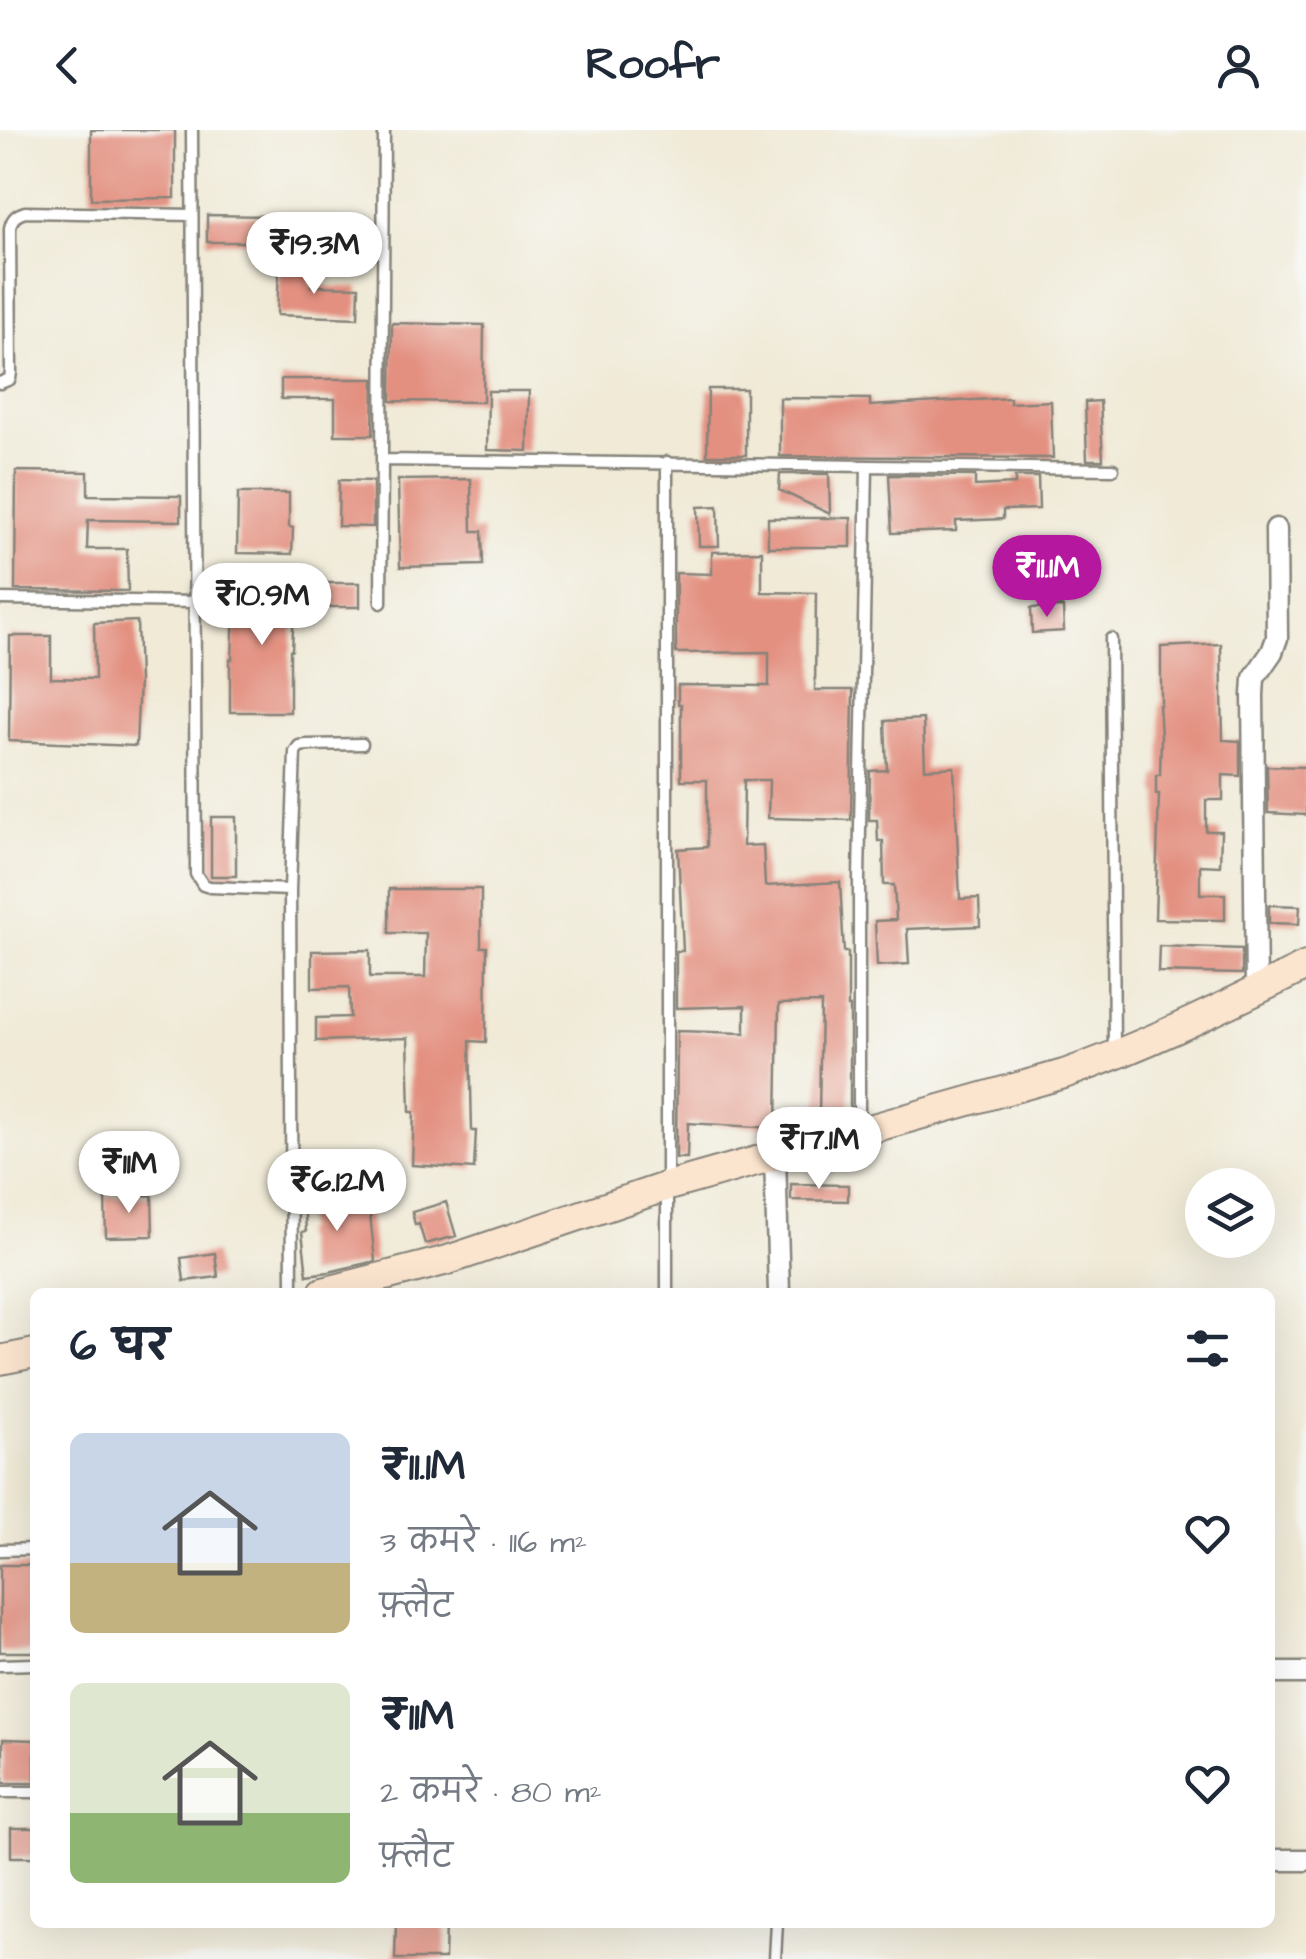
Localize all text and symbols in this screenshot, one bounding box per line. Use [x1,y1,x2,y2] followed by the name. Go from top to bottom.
[586,34,720,96] text: Roofr
[40,38,95,93] icon: back
[1211,38,1266,93] icon: person
[233,212,395,297] pin: ₹19.3M
[268,222,360,267] text: ₹19.3M
[966,535,1128,620] pin: ₹11.1M
[1014,545,1080,590] text: ₹11.1M
[181,563,343,648] pin: ₹10.9M
[214,573,310,618] text: ₹10.9M
[738,1107,900,1192] pin: ₹17.1M
[779,1117,859,1162] text: ₹17.1M
[70,1131,188,1216] pin: ₹11M
[101,1141,157,1186] text: ₹11M
[256,1149,418,1234] pin: ₹6.12M
[289,1159,385,1204] text: ₹6.12M
[1185,1168,1275,1258] map controls
[1185,1168,1275,1258] button: layers
[70,1318,169,1376] text: 6 घर
[1180,1321,1235,1376] icon: filters
[380,1438,466,1496] text: ₹11.1M
[150,1473,270,1593] icon: home
[1180,1506,1235,1561] icon: heart
[380,1520,587,1565] text: 3 कमरे · 116 m²
[380,1585,453,1630] text: फ़्लैट
[380,1688,454,1746] text: ₹11M
[150,1723,270,1843] icon: home
[1180,1756,1235,1811] icon: heart
[380,1770,602,1815] text: 2 कमरे · 80 m²
[380,1835,453,1880] text: फ़्लैट

